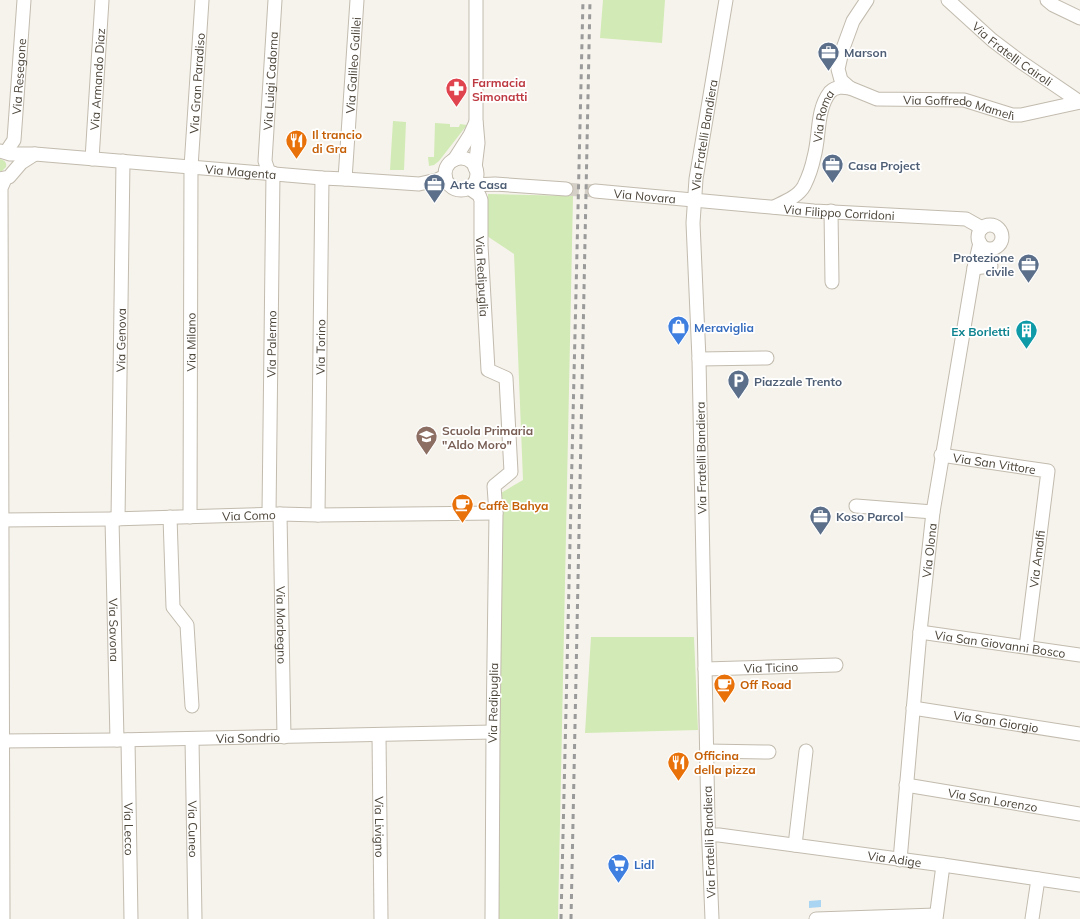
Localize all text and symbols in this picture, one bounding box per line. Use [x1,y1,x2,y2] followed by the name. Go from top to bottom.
[342,16,363,114] street label: Via Galileo Galilei
[969,18,1056,89] street label: Via Fratelli Cairoli
[86,28,108,131] street label: Via Armando Diaz
[259,31,281,131] street label: Via Luigi Cadorna
[186,32,207,134] street label: Via Gran Paradiso
[8,38,29,115] street label: Via Resegone
[816,39,842,72] office icon: Marson
[844,45,887,60] place label: Marson
[472,75,527,104] place label: Farmacia Simonatti
[443,76,469,109] pharmacy icon: Farmacia Simonatti
[688,78,720,191] street label: Via Fratelli Bandiera
[809,86,837,143] street label: Via Roma
[903,92,1014,123] street label: Via Goffredo Mameli
[312,127,362,156] place label: Il trancio di Gra
[284,128,310,161] restaurant icon: Il trancio di Gra
[820,152,846,185] office icon: Casa Project
[848,158,921,173] place label: Casa Project
[205,161,277,182] street label: Via Magenta
[421,171,447,204] office icon: Arte Casa
[450,177,507,192] place label: Arte Casa
[613,185,676,206] street label: Via Novara
[783,201,895,223] street label: Via Filippo Corridoni
[473,236,492,317] street label: Via Redipuglia
[953,250,1014,279] place label: Protezione civile
[1016,251,1042,284] office icon: Protezione civile
[113,308,128,372] street label: Via Genova
[263,310,279,378] street label: Via Palermo
[183,312,198,371] street label: Via Milano
[666,314,692,347] shop icon: Meraviglia
[1013,318,1039,351] building icon: Ex Borletti
[312,319,328,375] street label: Via Torino
[694,320,754,335] place label: Meraviglia
[951,324,1010,339] place label: Ex Borletti
[726,368,752,401] parking icon: Piazzale Trento
[754,374,842,389] place label: Piazzale Trento
[693,402,709,514] street label: Via Fratelli Bandiera
[442,423,533,452] place label: Scuola Primaria "Aldo Moro"
[414,424,440,457] school or university icon: Scuola Primaria "Aldo Moro"
[952,449,1037,477] street label: Via San Vittore
[450,492,476,525] cafe icon: Caffè Bahya
[478,498,548,513] place label: Caffè Bahya
[808,503,834,536] office icon: Koso Parcol
[222,507,276,523] street label: Via Como
[836,509,903,524] place label: Koso Parcol
[918,522,939,578] street label: Via Olona
[1026,529,1048,589] street label: Via Amalfi
[274,586,290,664] street label: Via Morbegno
[106,598,123,662] street label: Via Savona
[934,627,1067,660] street label: Via San Giovanni Bosco
[744,659,799,675] street label: Via Ticino
[485,663,501,743] street label: Via Redipuglia
[711,671,737,704] cafe icon: Off Road
[740,677,792,692] place label: Off Road
[952,707,1040,735] street label: Via San Giorgio
[216,729,280,745] street label: Via Sondrio
[694,748,756,777] place label: Officina della pizza
[665,749,691,782] restaurant icon: Officina della pizza
[947,785,1039,814] street label: Via San Lorenzo
[700,786,718,898] street label: Via Fratelli Bandiera
[372,796,388,858] street label: Via Livigno
[186,800,201,858] street label: Via Cuneo
[122,802,137,856] street label: Via Lecco
[867,847,922,870] street label: Via Adige
[605,851,631,884] supermarket icon: Lidl
[634,857,654,872] place label: Lidl

